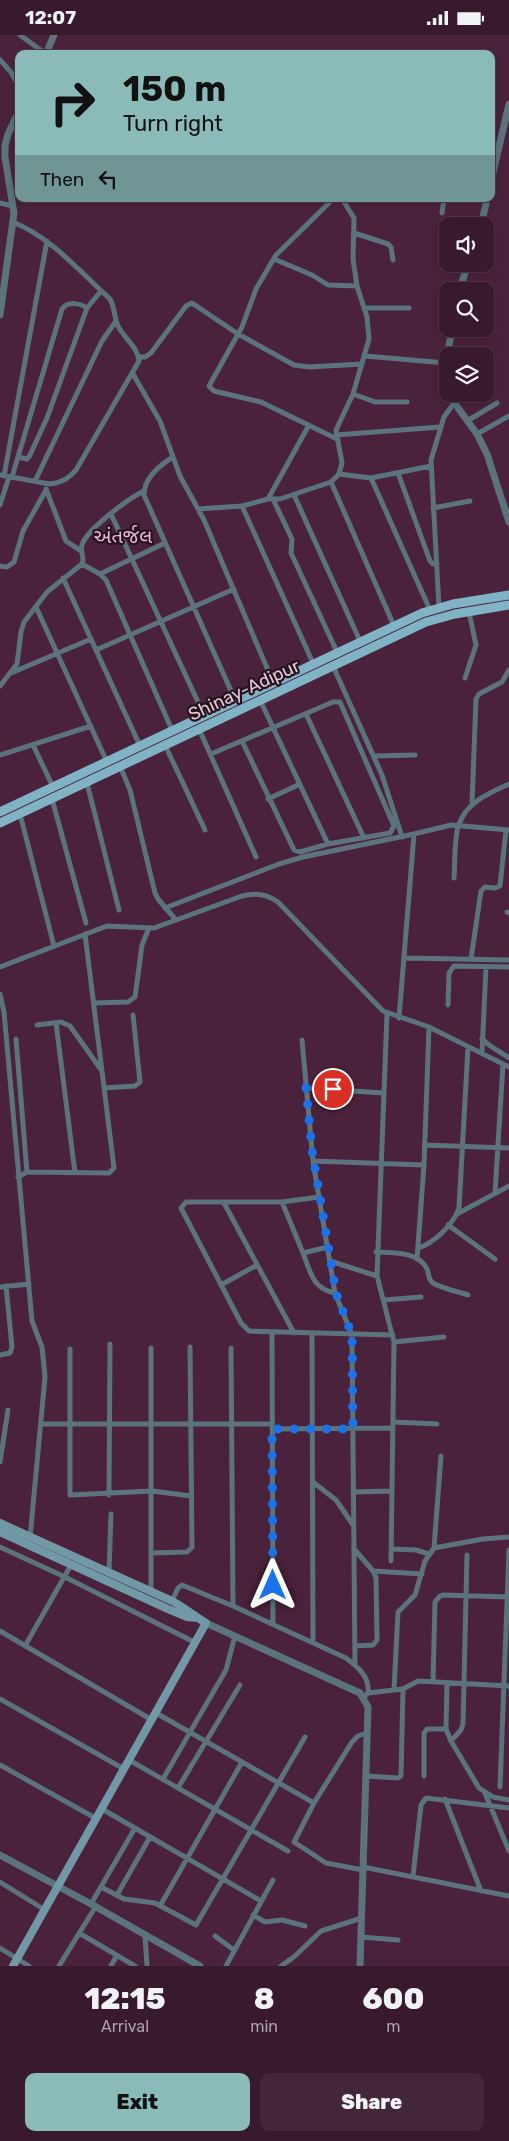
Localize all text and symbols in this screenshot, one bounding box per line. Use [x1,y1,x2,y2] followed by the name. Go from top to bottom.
[25,6,76,29] text: 12:07
[123,68,226,110] text: 150 m
[40,70,105,135] icon: right
[123,110,223,137] text: Turn right
[94,165,122,193] icon: left
[40,168,84,191] text: Then
[439,217,494,402] map controls
[439,217,494,272] button: sound
[439,282,494,337] button: search
[439,347,494,402] button: layers
[94,524,152,548] district label: અંતર્જલ
[185,655,303,725] street label: Shinay-Adipur
[312,1068,354,1110] pin
[319,1075,347,1103] icon: arrive
[246,1558,298,1610] position arrow
[84,1981,166,2017] text: 12:15
[254,1981,274,2017] text: 8
[362,1981,425,2017] text: 600
[101,2017,149,2036] text: Arrival
[250,2017,278,2036] text: min
[386,2017,401,2036] text: m
[25,2073,250,2131] button: Exit
[260,2073,484,2131] button: Share

